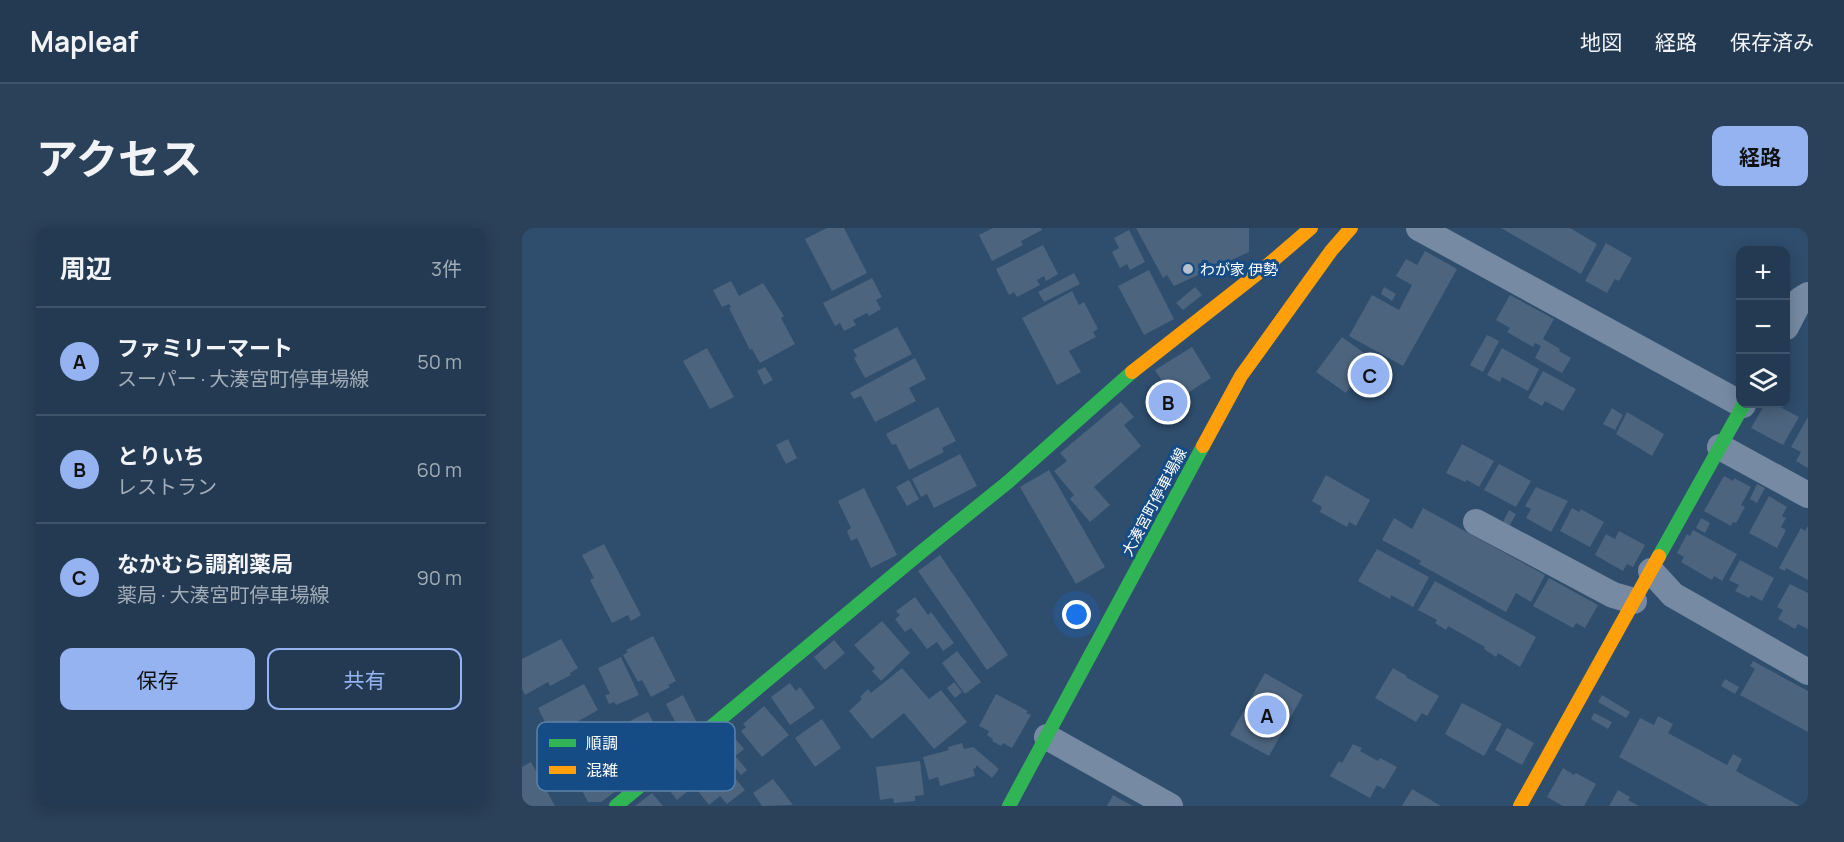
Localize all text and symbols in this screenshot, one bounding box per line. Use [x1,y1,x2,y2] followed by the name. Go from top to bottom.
[30,22,138,60] text: Mapleaf
[1580,28,1622,56] text: 地図
[1655,28,1697,56] text: 経路
[1730,28,1814,56] text: 保存済み
[1712,126,1808,186] button: 経路
[36,129,202,187] text: アクセス
[1736,246,1790,408] map controls
[1736,246,1790,300] button: +
[60,250,112,286] text: 周辺
[431,255,462,282] text: 3件
[1200,259,1278,280] place label: わが家 伊勢
[1181,262,1195,276] marker: わが家 伊勢
[1736,300,1790,354] button: −
[117,333,293,363] text: ファミリーマート
[73,348,86,375] text: A
[417,348,462,375] text: 50 m
[1350,352,1390,398] pin: C
[1736,354,1790,408] button: layers
[117,365,369,392] text: スーパー · 大湊宮町停車場線
[1148,380,1188,424] pin: B
[117,441,205,471] text: とりいち
[1117,444,1191,560] street label: 大湊宮町停車場線
[73,456,86,483] text: B
[416,456,462,483] text: 60 m
[117,473,217,500] text: レストラン
[117,549,293,579] text: なかむら調剤薬局
[72,564,87,591] text: C
[416,564,462,591] text: 90 m
[117,581,330,608] text: 薬局 · 大湊宮町停車場線
[1062,600,1091,629] your location
[60,648,255,710] button: 保存
[267,648,462,710] button: 共有
[1248,692,1286,738] pin: A
[537,722,735,791] legend
[586,732,618,754] text: 順調
[586,759,618,781] text: 混雑

